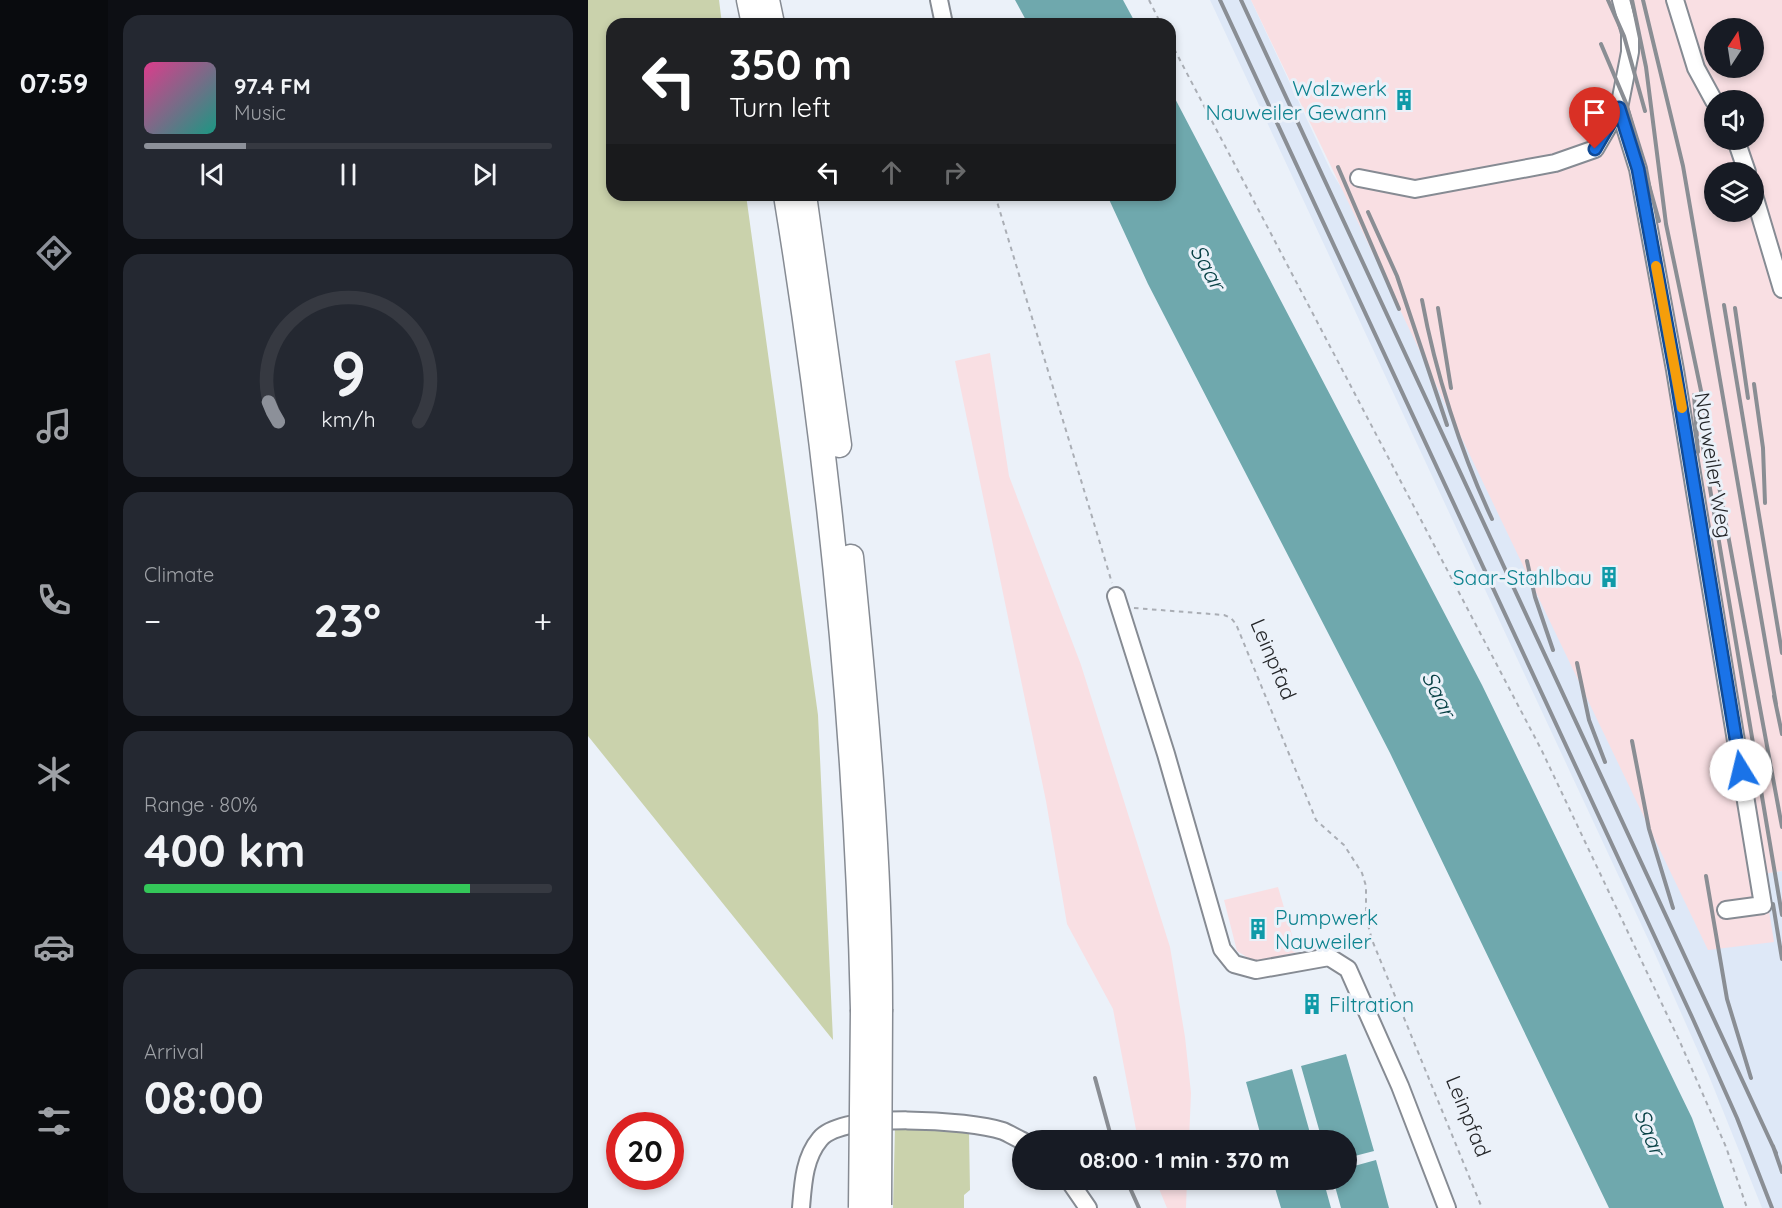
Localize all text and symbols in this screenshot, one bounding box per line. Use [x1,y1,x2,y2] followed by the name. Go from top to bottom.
[1704,18,1764,78] north arrow
[1704,18,1764,222] map controls
[729,38,852,91] text: 350 m
[630,42,708,120] icon: left
[20,66,88,100] text: 07:59
[234,72,311,100] text: 97.4 FM
[1205,75,1387,125] place label: Walzwerk Nauweiler Gewann
[1569,87,1620,149] pin
[1392,88,1416,112] building icon: Walzwerk Nauweiler Gewann
[729,90,831,124] text: Turn left
[1704,90,1764,150] button: sound
[1578,96,1611,129] icon: arrive
[234,100,286,125] text: Music
[812,156,845,189] icon: left
[875,156,908,189] icon: ahead
[938,156,971,189] icon: right
[196,158,229,191] icon: previous
[332,158,365,191] icon: pause
[468,158,501,191] icon: next
[1704,162,1764,222] button: layers
[33,232,75,274] icon: directions
[1184,239,1233,297] water label: Saar
[330,335,366,413] text: 9
[1690,390,1738,540] street label: Nauweiler Weg
[33,405,75,447] icon: music
[321,407,375,433] text: km/h
[144,562,214,587] text: Climate
[1453,564,1592,590] place label: Saar-Stahlbau
[1597,565,1621,589] building icon: Saar-Stahlbau
[33,579,75,621] icon: phone
[314,592,381,648] text: 23°
[144,600,161,641] text: −
[533,600,552,641] text: +
[1245,615,1303,703] street label: Leinpfad
[1416,666,1463,724] water label: Saar
[1709,738,1773,802] position arrow
[33,753,75,795] icon: climate
[144,792,258,817] text: Range · 80%
[144,822,305,878] text: 400 km
[1275,904,1378,954] place label: Pumpwerk Nauweiler
[1246,917,1270,941] building icon: Pumpwerk Nauweiler
[33,926,75,968] icon: car
[1329,991,1414,1017] place label: Filtration
[1300,992,1324,1016] building icon: Filtration
[144,1039,204,1064] text: Arrival
[144,1069,264,1125] text: 08:00
[1441,1072,1497,1160] street label: Leinpfad
[33,1100,75,1142] icon: filters
[1628,1105,1673,1162] water label: Saar
[606,1112,684,1190] speed limit sign: 20
[1079,1146,1290,1174] text: 08:00 · 1 min · 370 m

